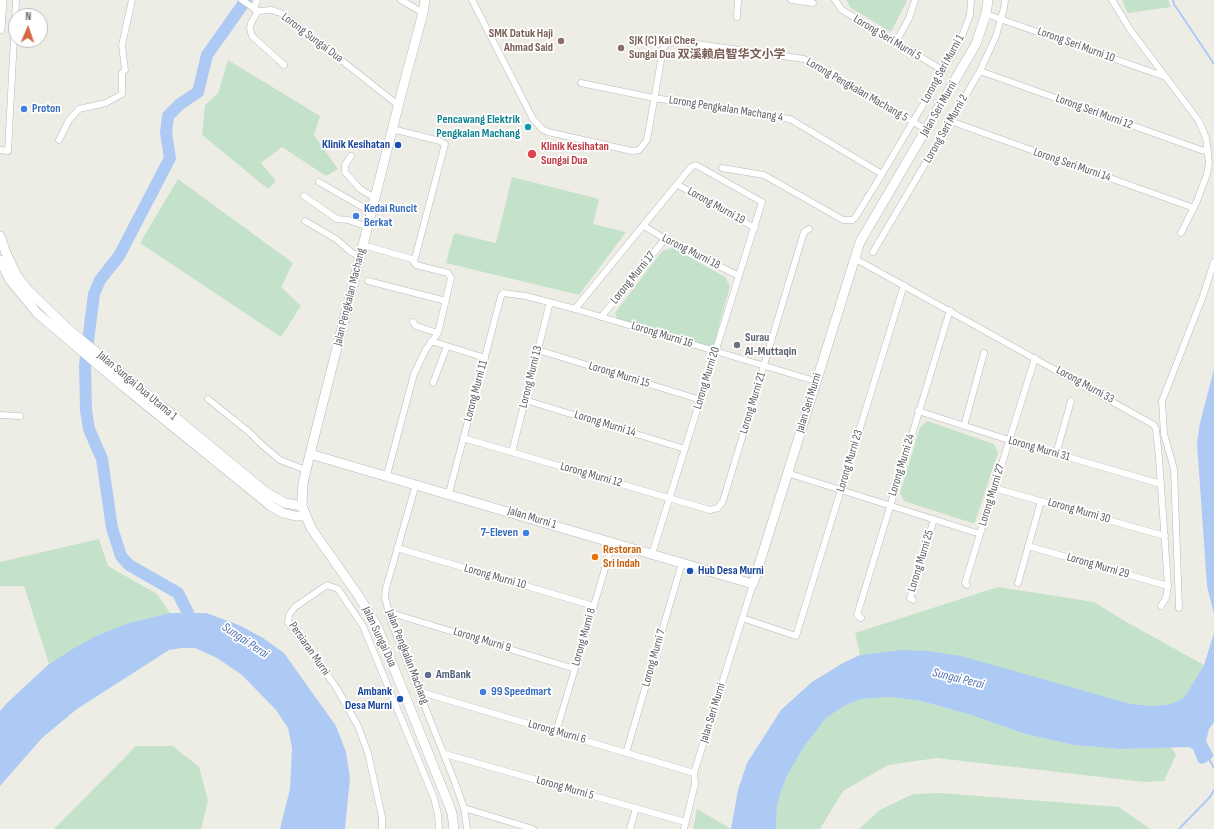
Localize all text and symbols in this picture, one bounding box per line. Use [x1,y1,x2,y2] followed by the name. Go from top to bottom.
[8,8,48,48] north arrow
[25,10,32,23] text: N
[278,10,346,66] street label: Lorong Sungai Dua
[850,12,924,64] street label: Lorong Seri Murni 5
[1035,24,1117,66] street label: Lorong Seri Murni 10
[489,27,553,55] place label: SMK Datuk Haji Ahmad Said
[918,32,968,106] street label: Lorong Seri Murni 1
[629,34,785,62] place label: SJK (C) Kai Chee, Sungai Dua 双溪赖启智华文小学
[556,36,566,46] marker: SMK Datuk Haji Ahmad Said
[616,43,626,53] marker: SJK (C) Kai Chee, Sungai Dua 双溪赖启智华文小学
[804,55,910,125] street label: Lorong Pengkalan Machang 5
[917,79,961,139] street label: Jalan Seri Murni
[1053,91,1135,133] street label: Lorong Seri Murni 12
[921,92,971,166] street label: Lorong Seri Murni 2
[668,93,784,125] street label: Lorong Pengkalan Machang 4
[32,102,61,116] place label: Proton
[19,104,29,114] marker: Proton
[436,113,520,141] place label: Pencawang Elektrik Pengkalan Machang
[523,122,533,132] marker: Pencawang Elektrik Pengkalan Machang
[322,138,390,152] place label: Klinik Kesihatan
[393,140,403,150] marker: Klinik Kesihatan
[541,140,609,168] place label: Klinik Kesihatan Sungai Dua
[1031,145,1113,185] street label: Lorong Seri Murni 14
[526,148,538,160] marker: Klinik Kesihatan Sungai Dua
[685,184,747,228] street label: Lorong Murni 19
[364,202,417,230] place label: Kedai Runcit Berkat
[351,211,361,221] marker: Kedai Runcit Berkat
[659,231,723,273] street label: Lorong Murni 18
[331,247,369,347] street label: Jalan Pengkalan Machang
[608,249,658,307] street label: Lorong Murni 17
[629,319,695,351] street label: Lorong Murni 16
[745,331,796,359] place label: Surau Al-Muttaqin
[732,340,742,350] marker: Surau Al-Muttaqin
[516,344,546,410] street label: Lorong Murni 13
[691,345,723,411] street label: Lorong Murni 20
[94,348,180,424] street label: Jalan Sungai Dua Utama 1
[461,359,491,423] street label: Lorong Murni 11
[587,359,651,391] street label: Lorong Murni 15
[1053,363,1117,407] street label: Lorong Murni 33
[737,371,769,435] street label: Lorong Murni 21
[793,372,825,434] street label: Jalan Seri Murni
[573,408,637,440] street label: Lorong Murni 14
[834,428,866,494] street label: Lorong Murni 23
[886,432,918,498] street label: Lorong Murni 24
[1007,433,1071,465] street label: Lorong Murni 31
[558,459,624,491] street label: Lorong Murni 12
[976,462,1008,528] street label: Lorong Murni 27
[1046,495,1112,527] street label: Lorong Murni 30
[506,504,558,532] street label: Jalan Murni 1
[481,526,518,540] place label: 7-Eleven
[521,528,531,538] marker: 7-Eleven
[905,528,937,594] street label: Lorong Murni 25
[603,543,641,571] place label: Restoran Sri Indah
[1065,550,1131,582] street label: Lorong Murni 29
[590,552,600,562] marker: Restoran Sri Indah
[462,561,528,593] street label: Lorong Murni 10
[698,564,764,578] place label: Hub Desa Murni
[685,566,695,576] marker: Hub Desa Murni
[359,604,399,670] street label: Jalan Sungai Dua
[569,606,599,668] street label: Lorong Murni 8
[382,608,432,706] street label: Jalan Pengkalan Machang
[285,619,333,679] street label: Persiaran Murni
[219,620,271,662] water label: Sungai Perai
[451,624,513,656] street label: Lorong Murni 9
[639,628,669,688] street label: Lorong Murni 7
[931,665,985,693] water label: Sungai Perai
[436,668,471,682] place label: AmBank
[423,670,433,680] marker: AmBank
[697,682,729,744] street label: Jalan Seri Murni
[345,685,392,713] place label: Ambank Desa Murni
[491,685,551,699] place label: 99 Speedmart
[478,687,488,697] marker: 99 Speedmart
[395,694,405,704] marker: Ambank Desa Murni
[526,717,588,747] street label: Lorong Murni 6
[535,773,595,803] street label: Lorong Murni 5

